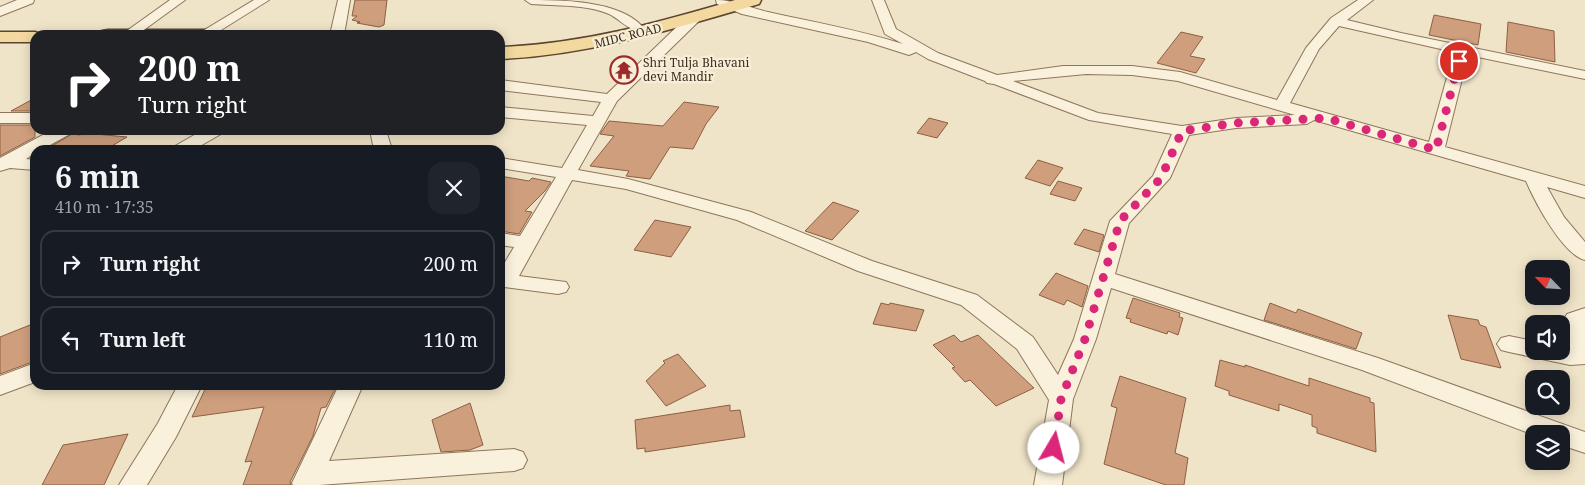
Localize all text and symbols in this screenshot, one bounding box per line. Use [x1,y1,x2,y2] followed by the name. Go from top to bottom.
[593,19,663,52] street label: MIDC ROAD
[1438,40,1480,82] pin
[138,44,241,91] text: 200 m
[1445,47,1473,75] icon: arrive
[55,50,120,115] icon: right
[643,54,750,85] place label: Shri Tulja Bhavani devi Mandir
[609,55,639,85] temple icon: Shri Tulja Bhavani devi Mandir
[138,89,247,119] text: Turn right
[55,156,140,197] text: 6 min
[428,162,480,214] button: close
[55,196,154,218] text: 410 m · 17:35
[57,250,85,278] icon: right
[100,251,200,277] text: Turn right
[423,251,478,277] text: 200 m
[1525,260,1570,305] north arrow
[1525,260,1570,470] map controls
[1525,315,1570,360] button: sound
[57,326,85,354] icon: left
[100,327,186,353] text: Turn left
[423,327,478,353] text: 110 m
[1525,370,1570,415] button: search
[1027,421,1079,473] position arrow
[1525,425,1570,470] button: layers

